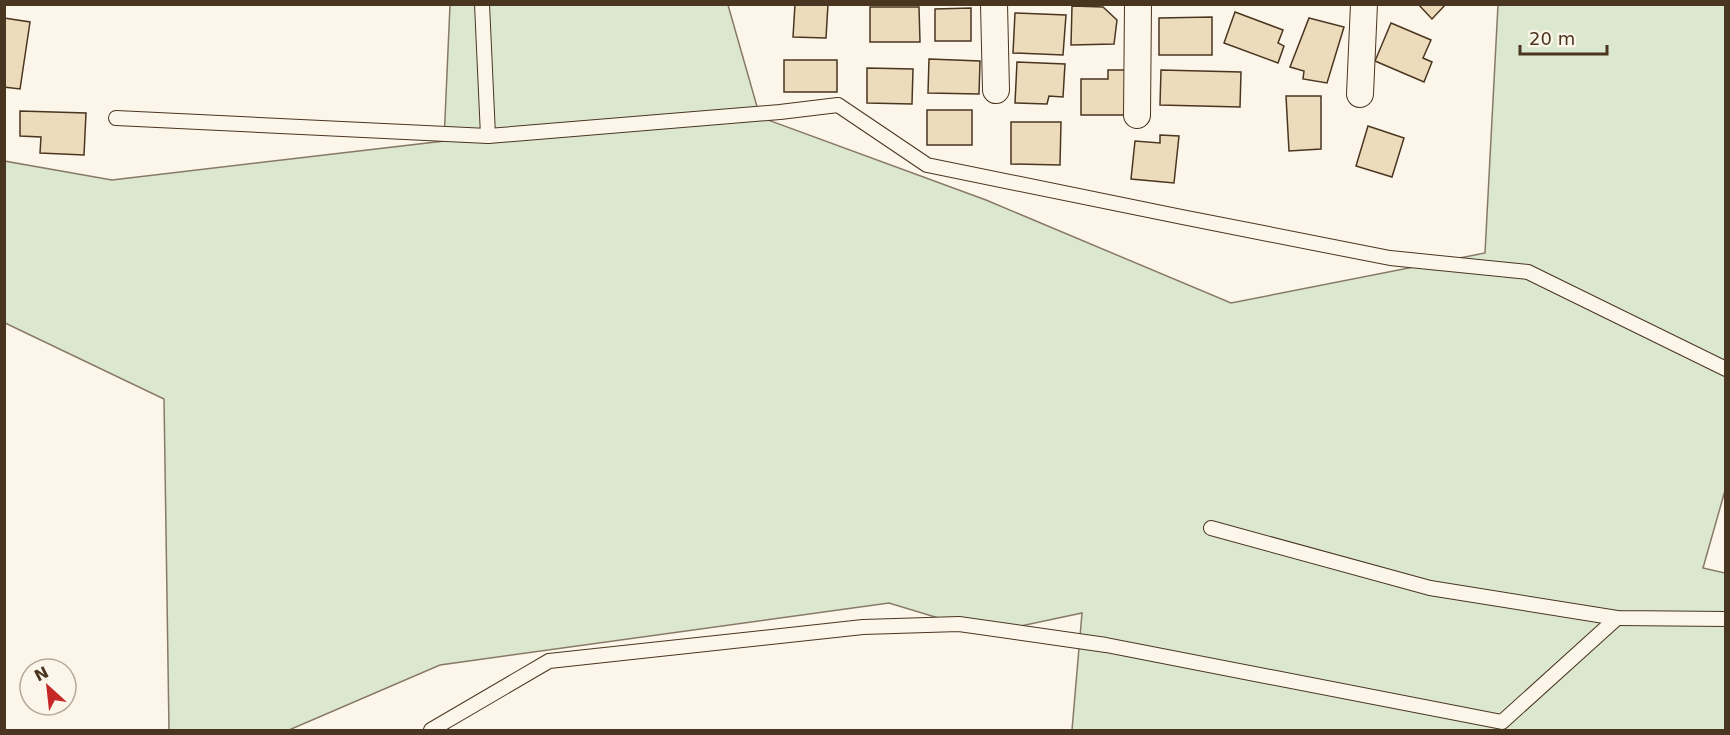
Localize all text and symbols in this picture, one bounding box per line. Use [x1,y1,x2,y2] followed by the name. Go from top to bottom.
[1520,18,1607,56] scale bar
[1529,28,1575,49] text: 20 m
[18,657,78,717] north arrow
[31,663,52,686] text: N

